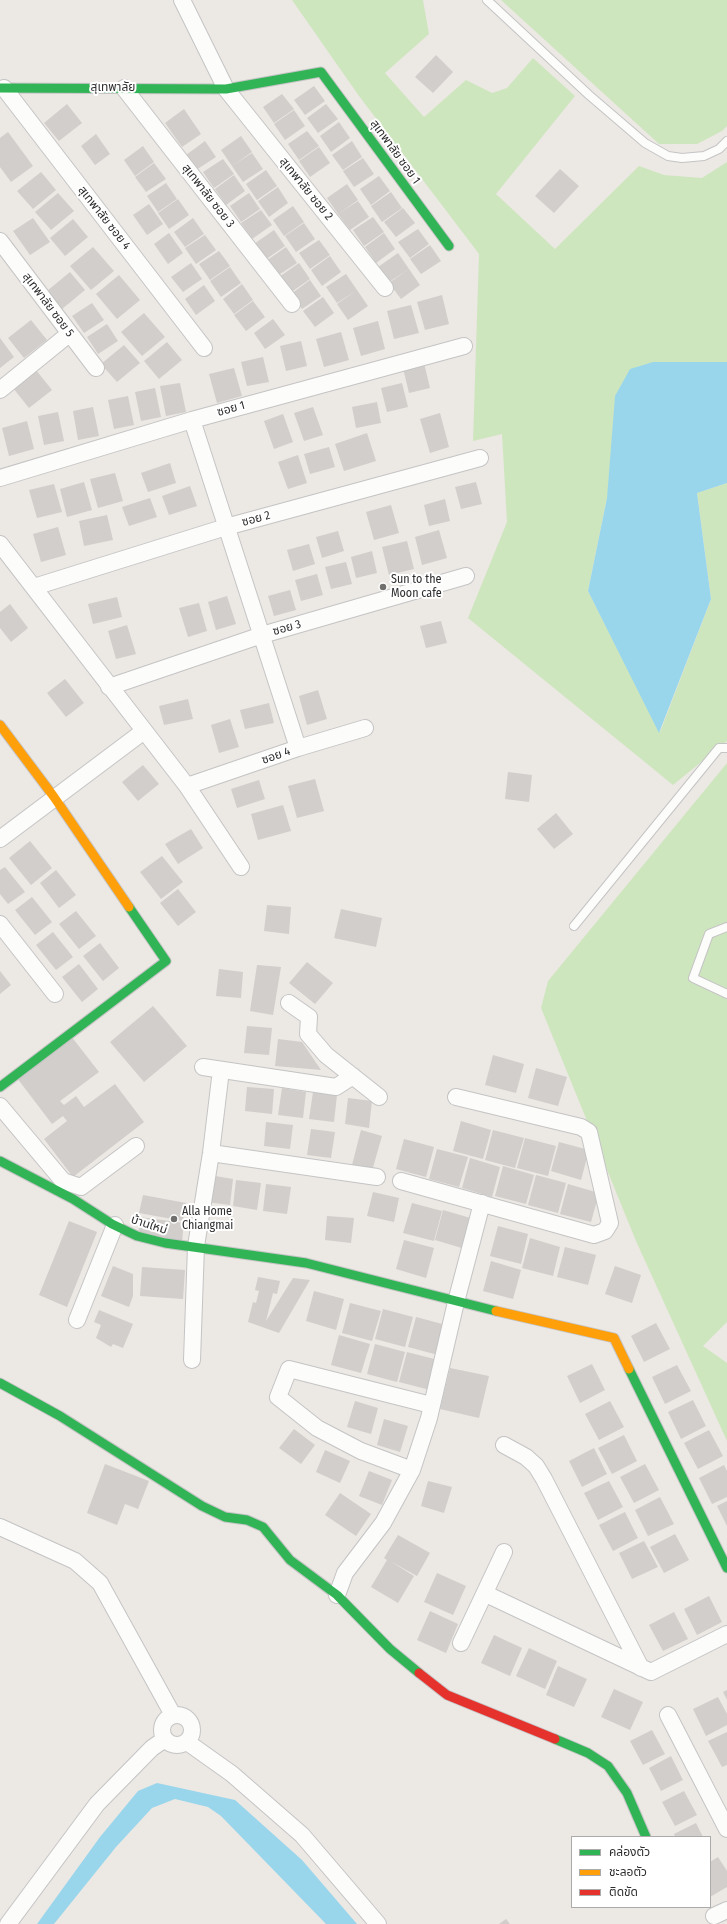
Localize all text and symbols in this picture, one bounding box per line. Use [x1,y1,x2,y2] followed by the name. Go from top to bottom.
[91,81,135,95] street label: สุเทพาลัย
[367,117,423,187] street label: สุเทพาลัย ซอย 1
[276,155,336,223] street label: สุเทพาลัย ซอย 2
[179,161,237,231] street label: สุเทพาลัย ซอย 3
[75,183,133,253] street label: สุเทพาลัย ซอย 4
[19,270,77,340] street label: สุเทพาลัย ซอย 5
[216,398,246,420] street label: ซอย 1
[240,508,272,530] street label: ซอย 2
[391,573,442,601] place label: Sun to the Moon cafe
[378,582,388,592] marker: Sun to the Moon cafe
[271,617,303,639] street label: ซอย 3
[260,744,292,768] street label: ซอย 4
[182,1205,233,1233] place label: Alla Home Chiangmai
[129,1212,169,1238] street label: บ้านใหม่
[169,1214,179,1224] marker: Alla Home Chiangmai
[571,1836,711,1908] legend
[609,1845,650,1859] text: คล่องตัว
[609,1865,647,1879] text: ชะลอตัว
[609,1885,638,1899] text: ติดขัด

